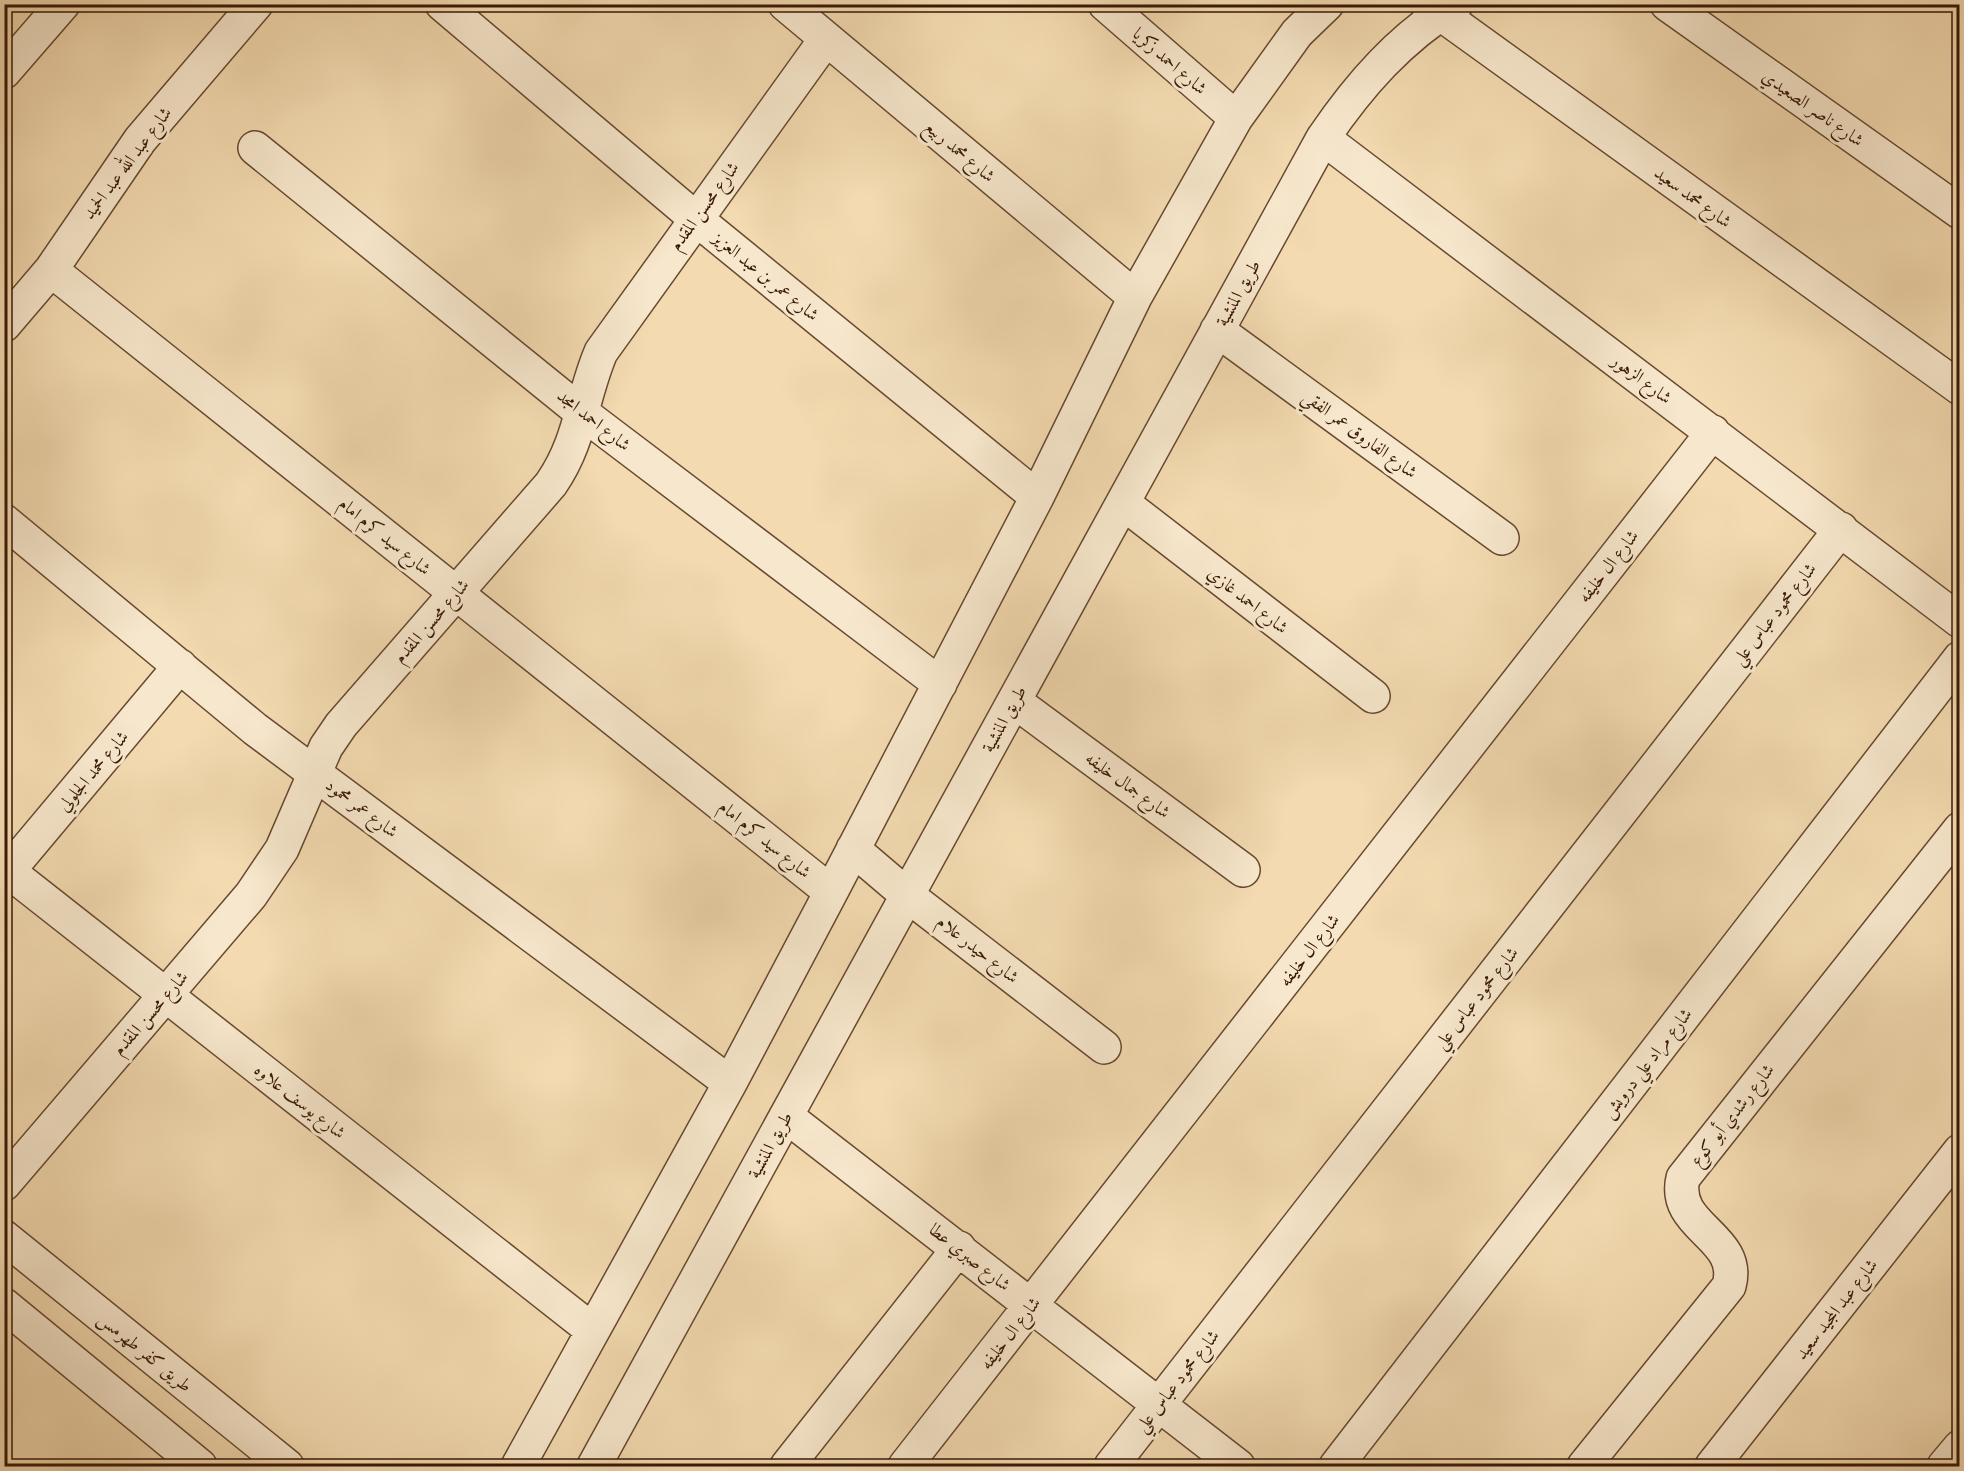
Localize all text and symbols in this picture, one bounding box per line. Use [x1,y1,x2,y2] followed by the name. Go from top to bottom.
[1126,23,1211,102] street label: شارع احمد زكريا
[1756,66,1868,155] street label: شارع ناصر الصعيدي
[75,101,180,226] street label: شارع عبد الله عبد الحميد
[917,116,999,191] street label: شارع محمد ربيع
[665,158,748,258] street label: شارع محسن المقدم
[1648,162,1735,236] street label: شارع محمد سعيد
[704,226,823,329] street label: شارع عمر بن عبد العزيز
[1212,256,1266,331] street label: طريق المنشية
[1604,349,1676,412] street label: شارع الزهور
[550,385,635,459] street label: شارع احمد امجد
[1294,386,1421,489] street label: شارع الفاروق عمر الفقي
[331,493,435,584] street label: شارع سيد كرم امام
[1574,526,1646,609] street label: شارع ال خليفه
[1728,559,1826,673] street label: شارع محمود عباس علي
[1201,562,1292,642] street label: شارع احمد غازي
[389,575,477,671] street label: شارع محسن المقدم
[978,682,1032,757] street label: طريق المنشية
[53,727,136,819] street label: شارع محمد الجلولي
[1079,748,1174,826] street label: شارع جمال خليفه
[319,774,402,846] street label: شارع عمر محمود
[711,796,815,887] street label: شارع سيد كرم امام
[1275,910,1347,993] street label: شارع ال خليفه
[929,911,1023,992] street label: شارع حيدر علام
[1430,943,1528,1057] street label: شارع محمود عباس علي
[108,967,196,1063] street label: شارع محسن المقدم
[1598,1004,1702,1126] street label: شارع مراد علي درويش
[1684,1058,1782,1173] street label: شارع رشدي أبو كوع
[247,1059,350,1147] street label: شارع يوسف علاوه
[744,1108,798,1183] street label: طريق المنشية
[922,1219,1015,1299] street label: شارع صبري عطا
[1791,1255,1885,1366] street label: شارع عبد المجيد سعيد
[976,1293,1048,1376] street label: شارع ال خليفه
[93,1308,196,1398] street label: طريق كفر طهرمس
[1131,1326,1229,1440] street label: شارع محمود عباس علي

